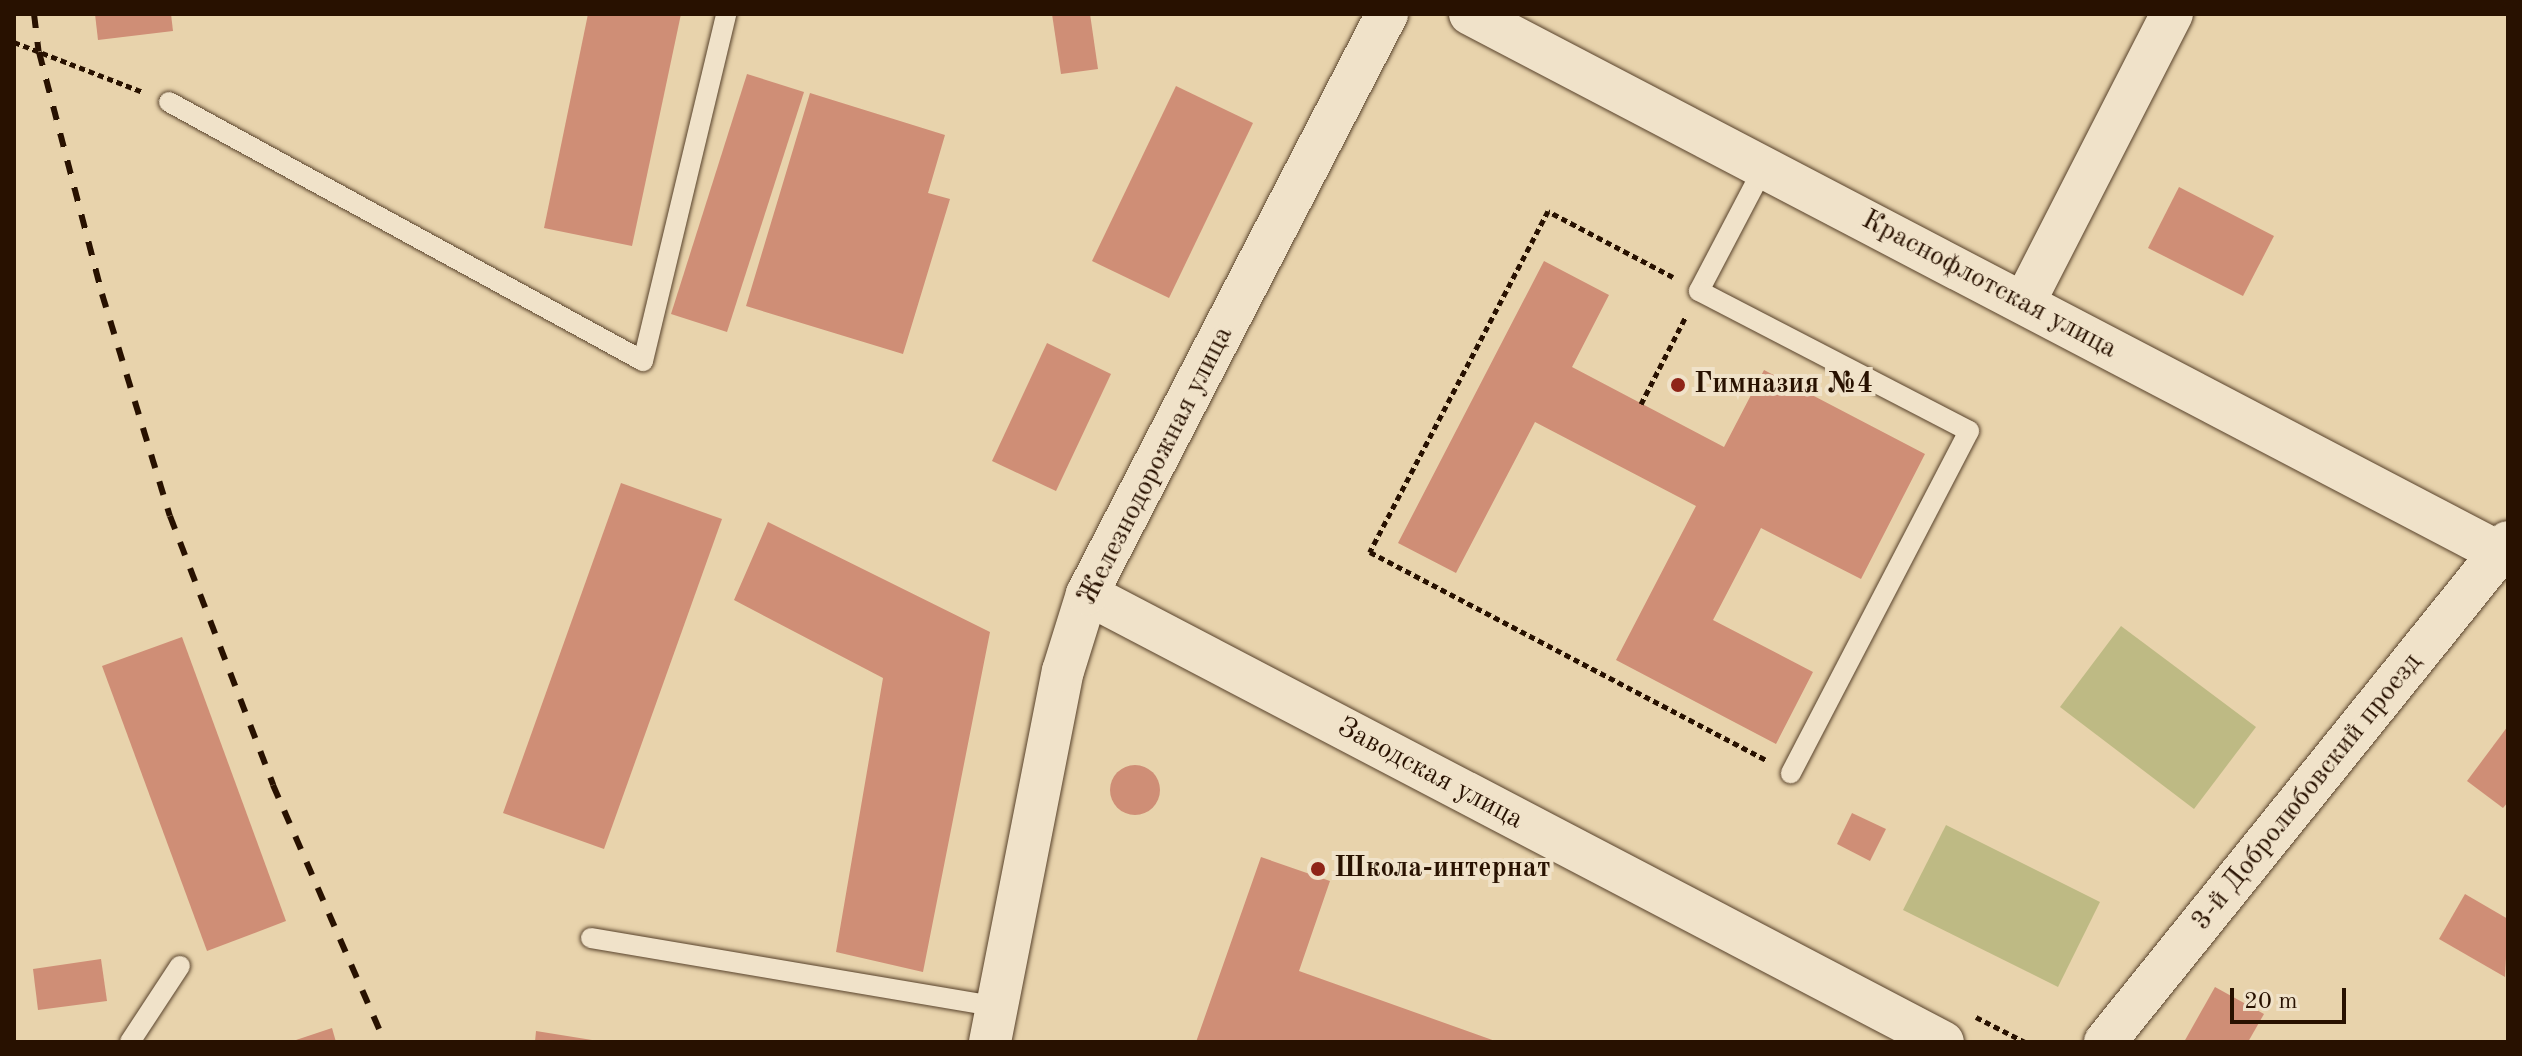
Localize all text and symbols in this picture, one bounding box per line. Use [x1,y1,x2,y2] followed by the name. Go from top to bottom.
[1856,203,2122,367] street label: Краснофлотская улица
[1071,321,1241,611] street label: Железнодорожная улица
[1694,368,1873,402] place label: Гимназия №4
[1669,376,1687,394] marker: Гимназия №4
[2185,647,2429,937] street label: 3-й Добролюбовский проезд
[1331,711,1529,837] street label: Заводская улица
[1334,852,1550,886] place label: Школа-интернат
[1309,860,1327,878] marker: Школа-интернат
[2234,972,2350,1022] scale bar
[2244,990,2298,1014] text: 20 m

